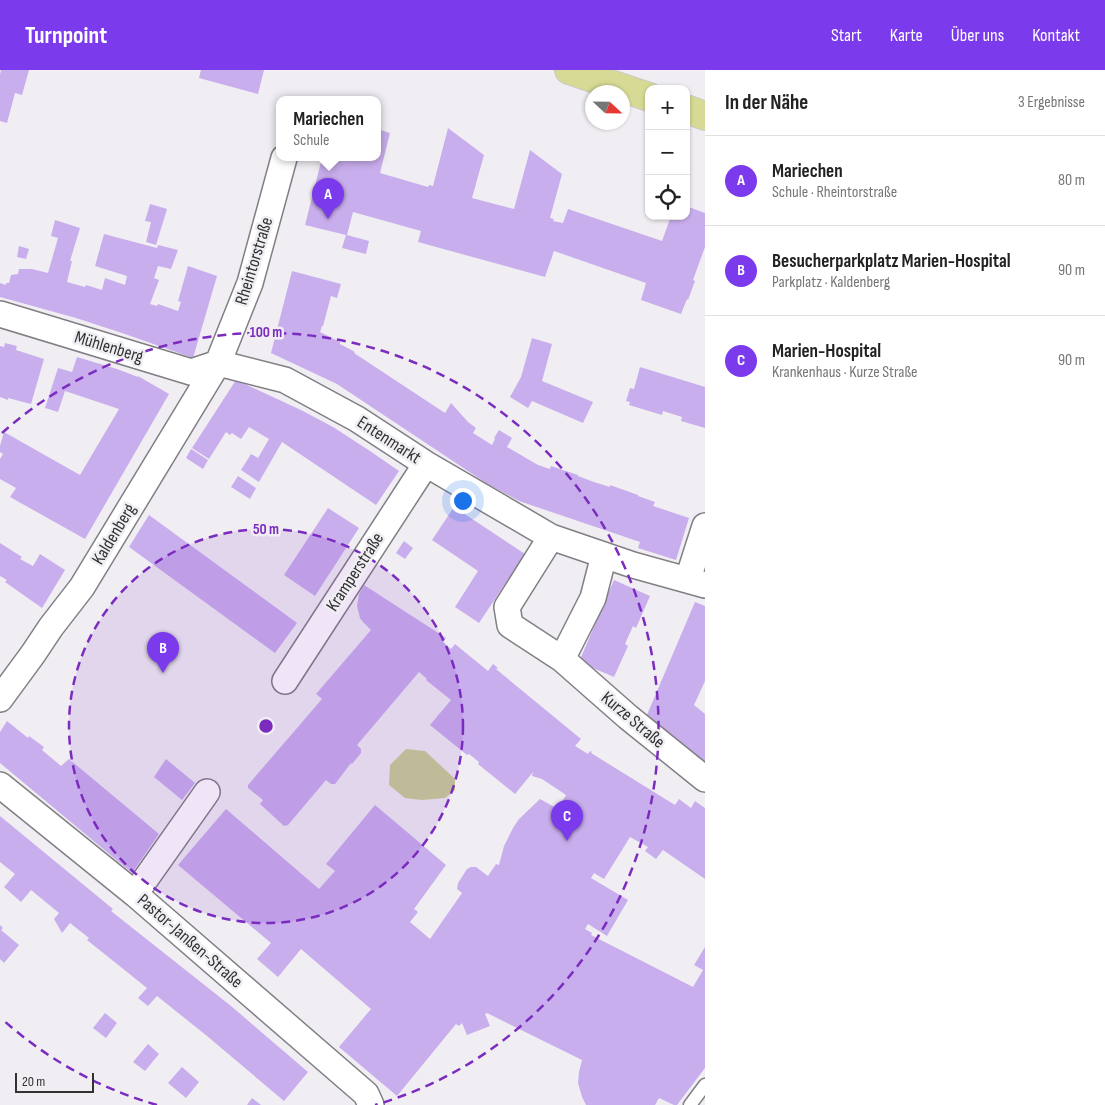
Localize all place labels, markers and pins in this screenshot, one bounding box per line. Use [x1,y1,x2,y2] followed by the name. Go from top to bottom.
[312,178,344,219] pin: A
[147,632,179,673] pin: B
[257,717,275,735] centre of rings
[551,800,583,841] pin: C

